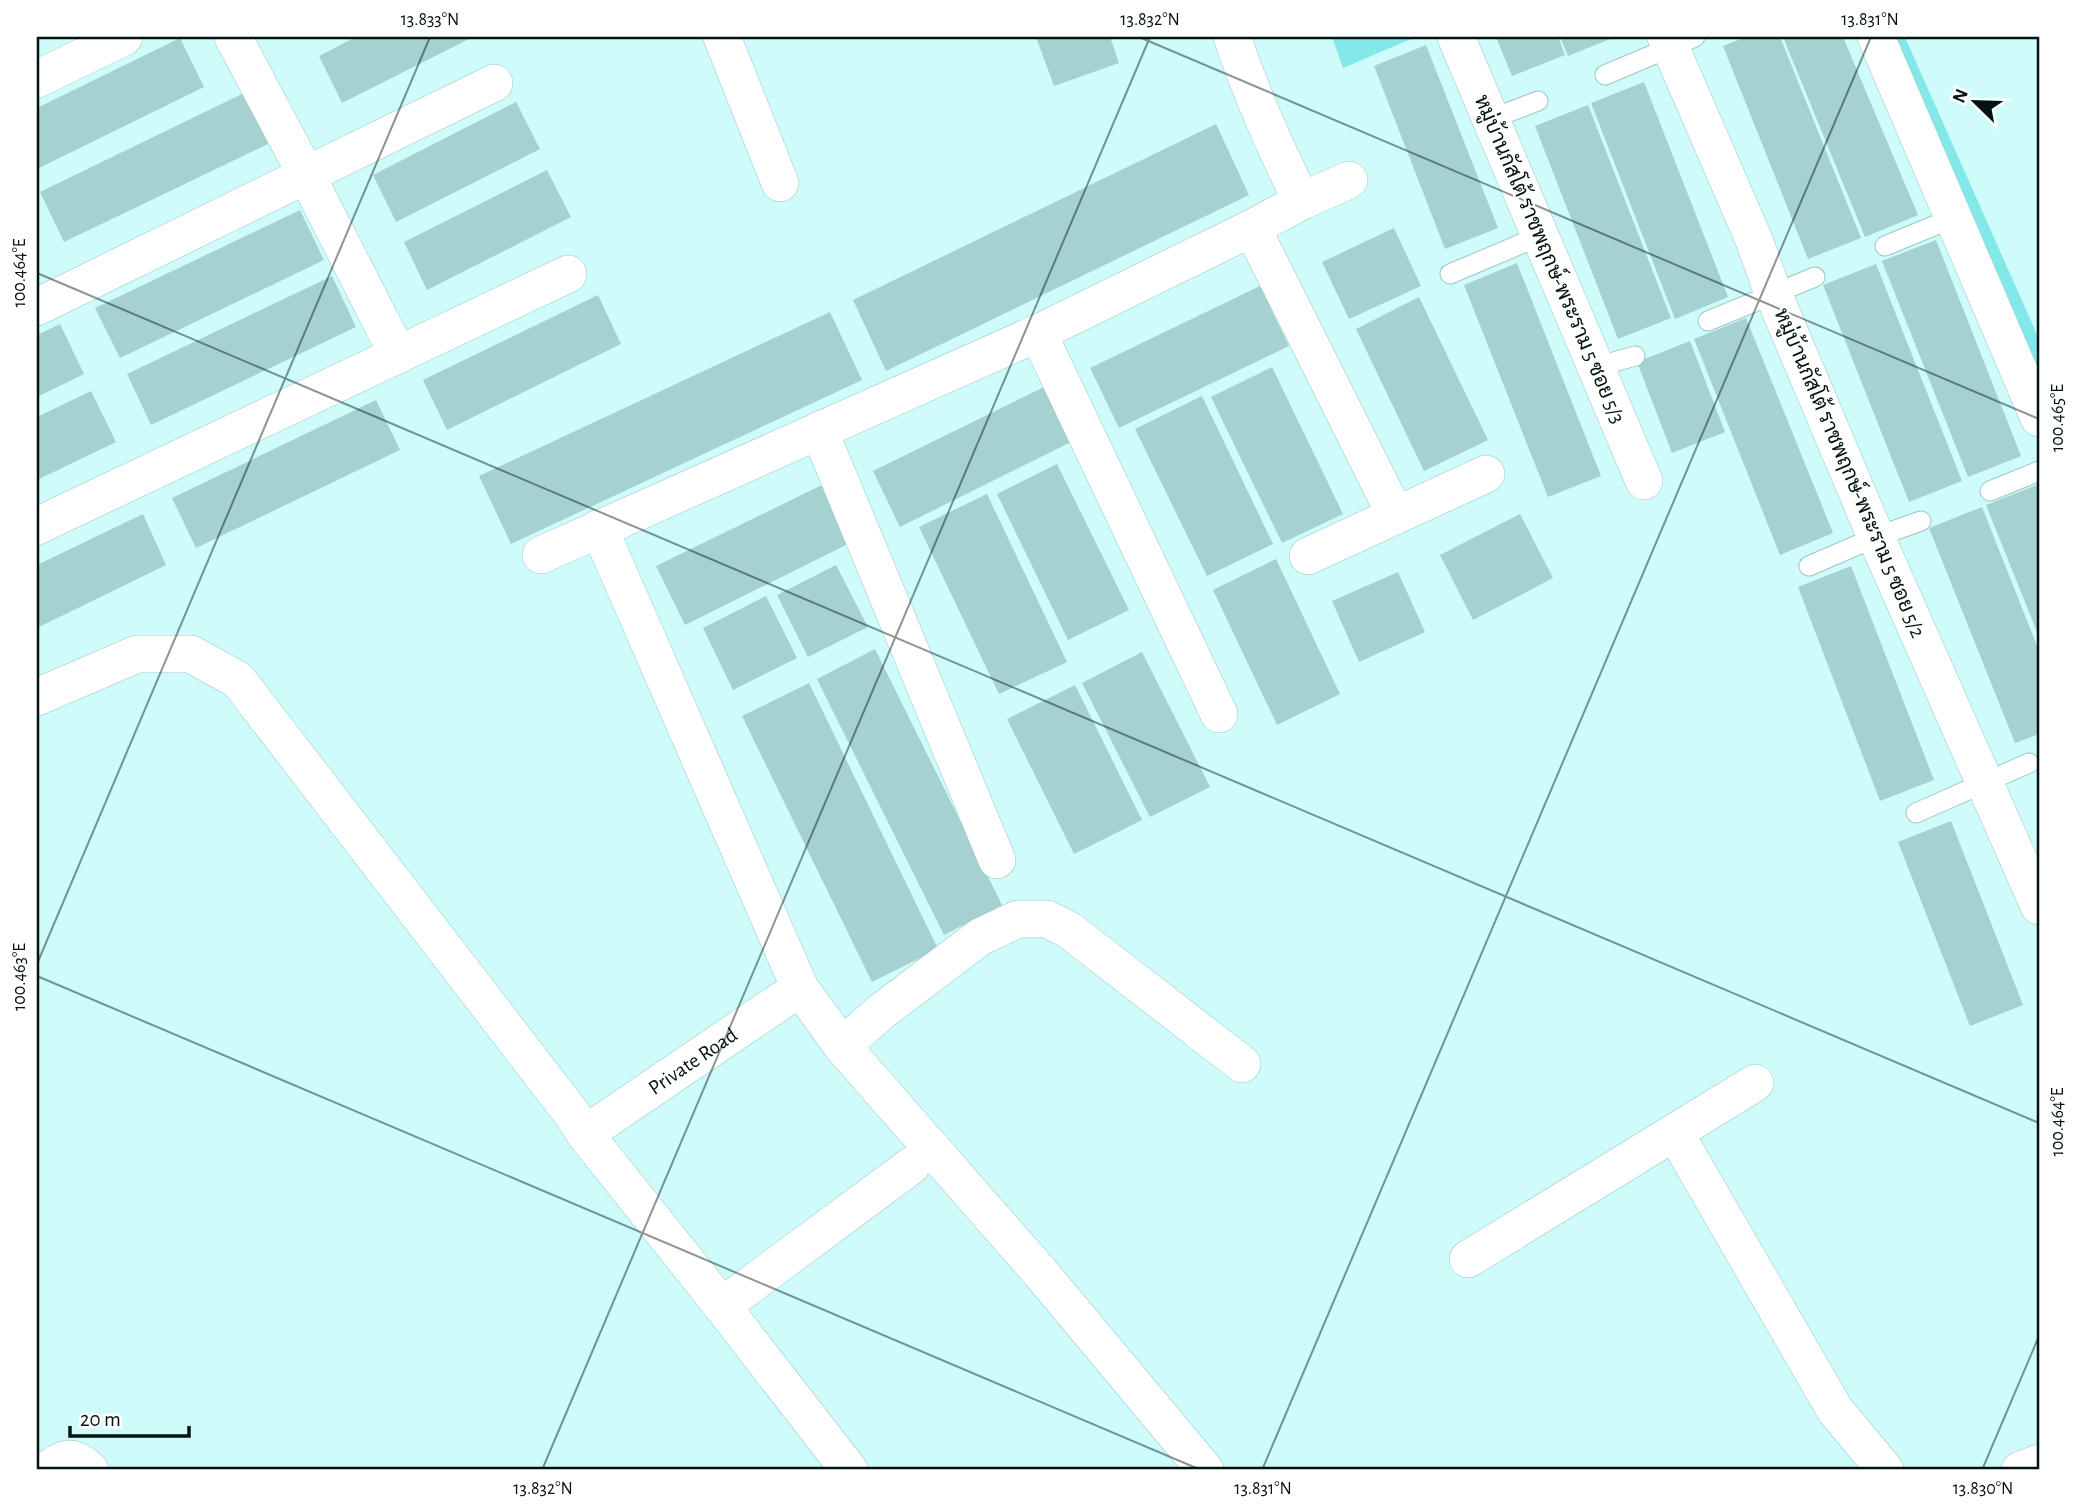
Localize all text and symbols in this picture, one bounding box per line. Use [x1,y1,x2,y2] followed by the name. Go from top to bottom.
[401,11,459,29] text: 13.833°N
[1120,11,1180,29] text: 13.832°N
[1841,11,1899,29] text: 13.831°N
[1940,66,2010,136] north arrow
[1949,86,1972,106] text: N
[1467,90,1632,428] street label: หมู่บ้านกัสโต้ ราชพฤกษ์-พระราม 5 ซอย 5/3
[11,238,29,308] text: 100.464°E
[1767,304,1932,642] street label: หมู่บ้านกัสโต้ ราชพฤกษ์-พระราม 5 ซอย 5/2
[2049,384,2067,452] text: 100.465°E
[11,943,29,1011] text: 100.463°E
[645,1024,741,1099] street label: Private Road
[2049,1087,2067,1157] text: 100.464°E
[70,1395,189,1439] scale bar
[80,1409,121,1430] text: 20 m
[513,1480,573,1498] text: 13.832°N
[1234,1480,1292,1498] text: 13.831°N
[1953,1480,2013,1498] text: 13.830°N

